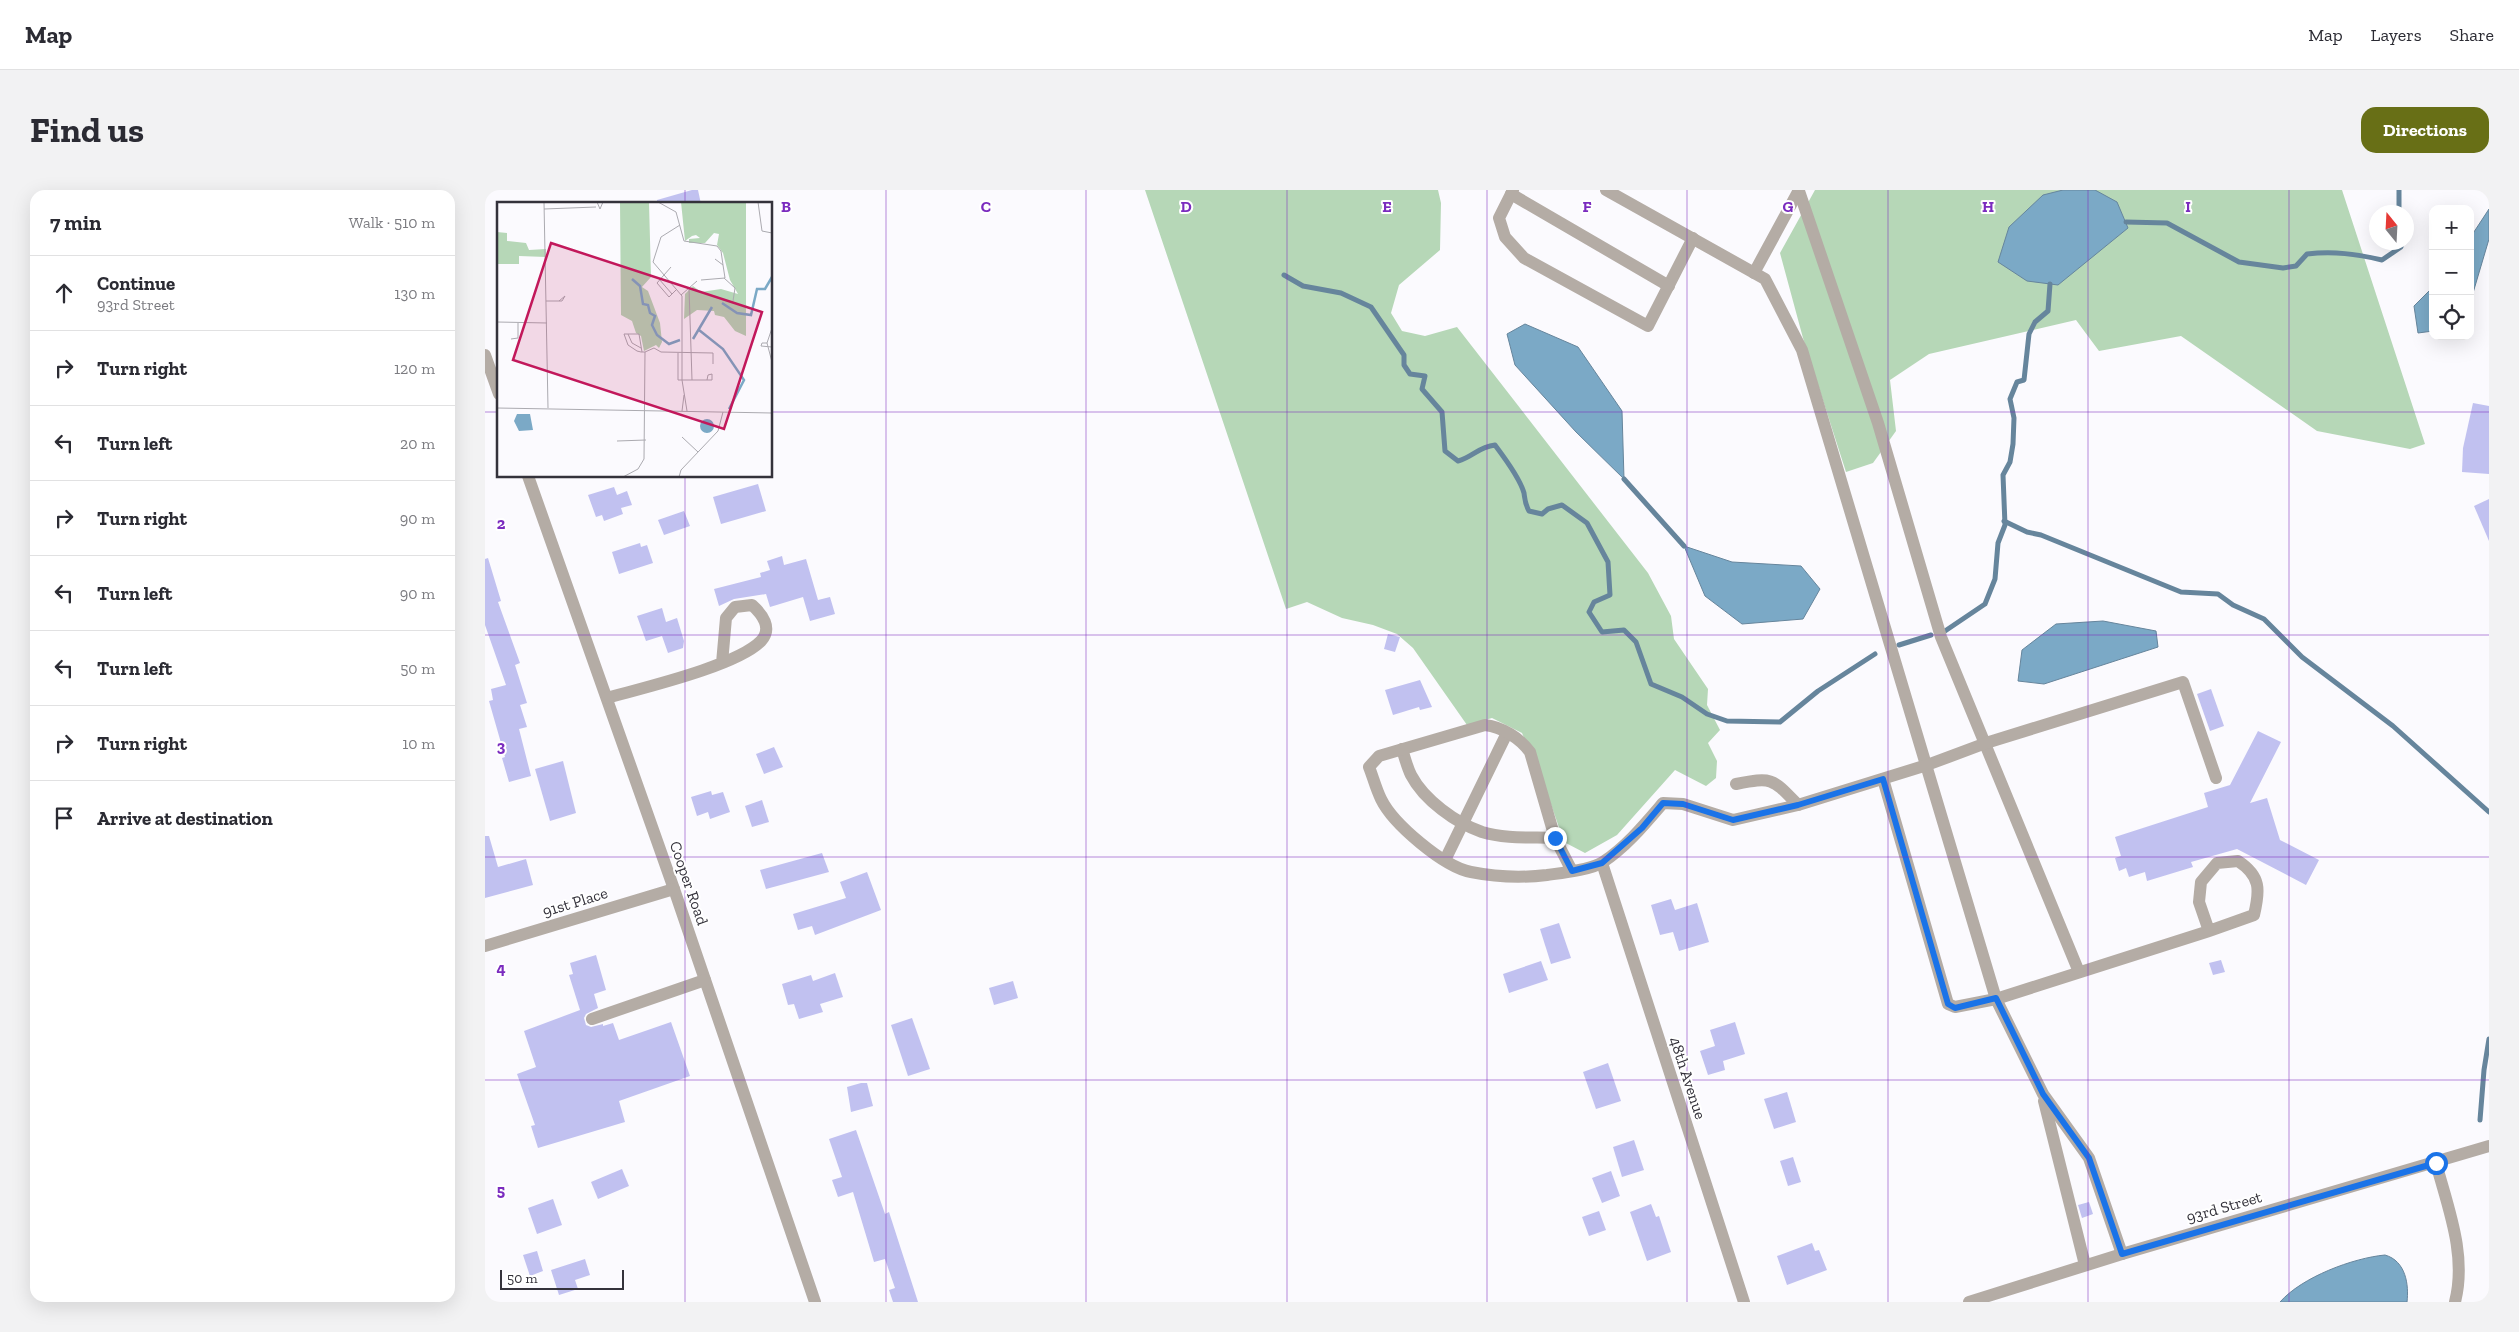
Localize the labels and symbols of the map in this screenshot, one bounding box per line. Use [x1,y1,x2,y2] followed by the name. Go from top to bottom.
[781,197,791,216] text: B
[981,197,991,216] text: C
[1180,197,1192,216] text: D
[1382,197,1392,216] text: E
[1582,197,1592,216] text: F
[1783,197,1794,216] text: G
[1982,197,1994,216] text: H
[2185,197,2191,216] text: I
[497,202,773,478] inset map
[2369,205,2414,250] north arrow
[497,514,506,533] text: 2
[497,737,506,756] text: 3
[1544,827,1567,850] route end
[666,839,712,928] street label: Cooper Road
[540,883,610,921] street label: 91st Place
[496,959,506,978] text: 4
[1666,1034,1710,1122] street label: 48th Avenue
[2425,1152,2448,1175] route start
[497,1181,505,1200] text: 5
[2184,1187,2264,1227] street label: 93rd Street
[500,1267,624,1290] scale bar

